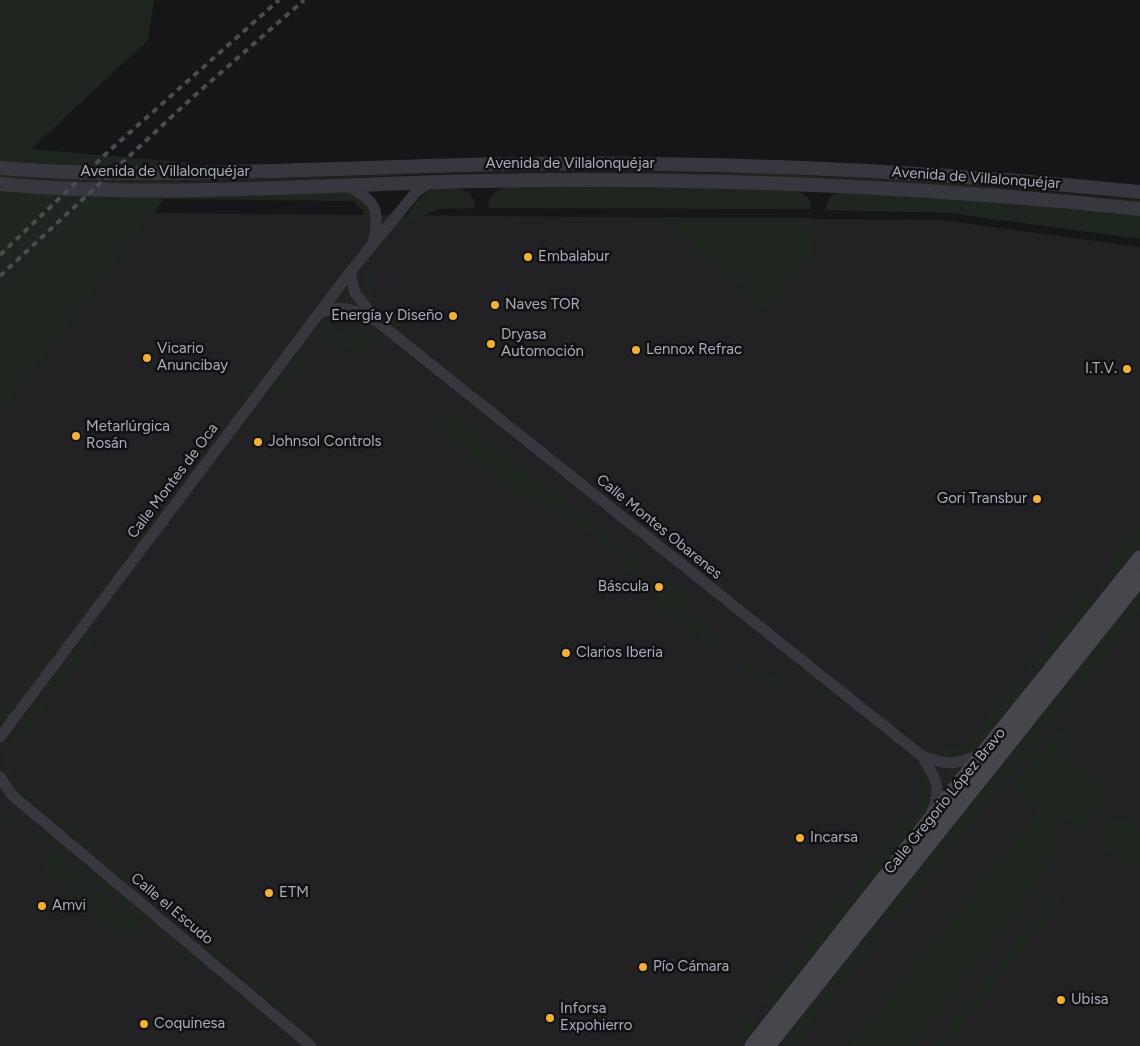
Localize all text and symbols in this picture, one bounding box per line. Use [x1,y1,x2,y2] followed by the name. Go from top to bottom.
[486,155,654,173] street label: Avenida de Villalonquéjar
[81,163,249,181] street label: Avenida de Villalonquéjar
[891,163,1061,193] street label: Avenida de Villalonquéjar
[538,248,609,266] place label: Embalabur
[522,251,534,263] marker: Embalabur
[505,296,580,314] place label: Naves TOR
[489,299,501,311] marker: Naves TOR
[331,307,443,325] place label: Energía y Diseño
[447,310,459,322] marker: Energía y Diseño
[501,326,584,361] place label: Dryasa Automoción
[485,338,497,350] marker: Dryasa Automoción
[157,340,228,375] place label: Vicario Anuncibay
[646,341,742,359] place label: Lennox Refrac
[630,344,642,356] marker: Lennox Refrac
[141,352,153,364] marker: Vicario Anuncibay
[1085,360,1117,378] place label: I.T.V.
[1121,363,1133,375] marker: I.T.V.
[86,418,170,453] place label: Metarlúrgica Rosán
[124,420,222,542] street label: Calle Montes de Oca
[70,430,82,442] marker: Metarlúrgica Rosán
[268,433,381,451] place label: Johnsol Controls
[252,436,264,448] marker: Johnsol Controls
[593,471,725,583] street label: Calle Montes Obarenes
[937,490,1027,508] place label: Gori Transbur
[1031,493,1043,505] marker: Gori Transbur
[598,578,649,596] place label: Báscula
[653,581,665,593] marker: Báscula
[576,644,663,662] place label: Clarios Iberia
[560,647,572,659] marker: Clarios Iberia
[880,724,1010,878] street label: Calle Gregorio López Bravo
[810,829,858,847] place label: Incarsa
[794,832,806,844] marker: Incarsa
[127,869,217,949] street label: Calle el Escudo
[279,884,309,902] place label: ETM
[263,887,275,899] marker: ETM
[52,897,86,915] place label: Amvi
[36,900,48,912] marker: Amvi
[653,958,729,976] place label: Pío Cámara
[637,961,649,973] marker: Pío Cámara
[1071,991,1109,1009] place label: Ubisa
[1055,994,1067,1006] marker: Ubisa
[560,1000,632,1035] place label: Inforsa Expohierro
[544,1012,556,1024] marker: Inforsa Expohierro
[154,1015,225,1033] place label: Coquinesa
[138,1018,150,1030] marker: Coquinesa

